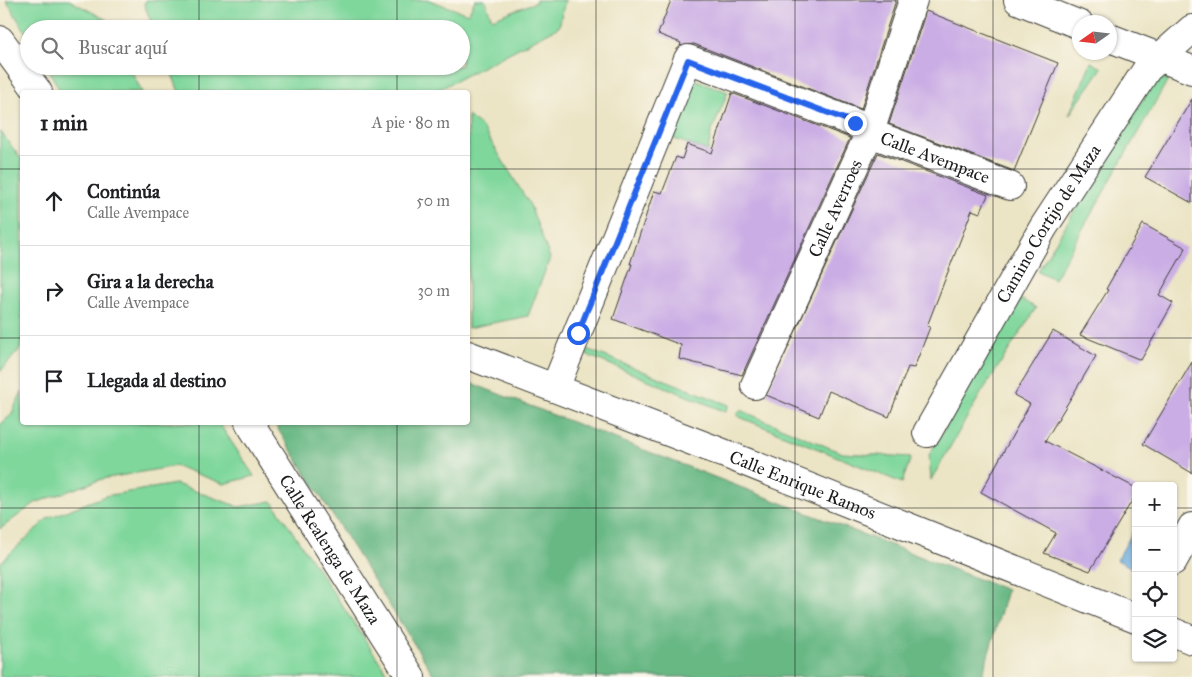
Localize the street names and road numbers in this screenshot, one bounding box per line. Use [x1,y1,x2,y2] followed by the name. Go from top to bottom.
[877,127,993,188] street label: Calle Avempace
[992,140,1106,307] street label: Camino Cortijo de Maza
[804,156,867,261] street label: Calle Averroes
[726,446,879,524] street label: Calle Enrique Ramos
[274,470,386,629] street label: Calle Realenga de Maza

